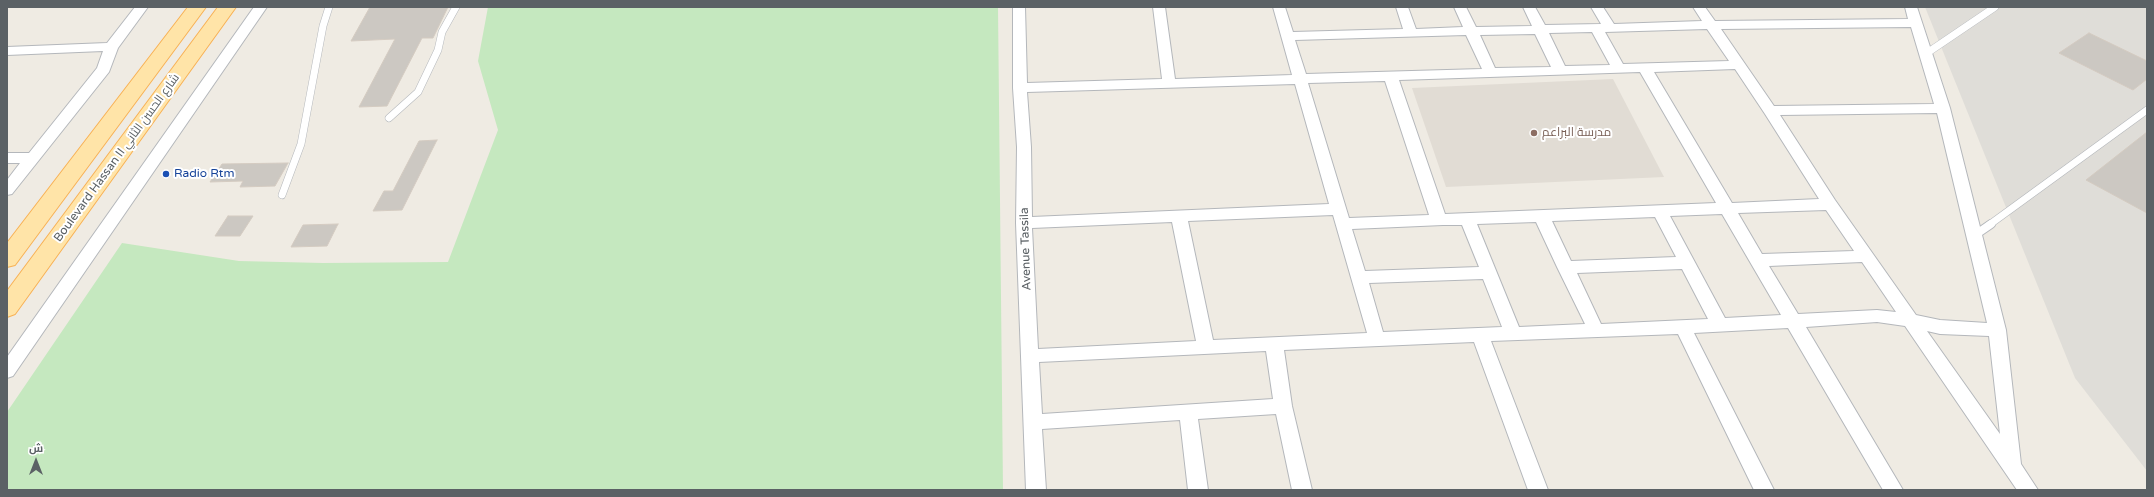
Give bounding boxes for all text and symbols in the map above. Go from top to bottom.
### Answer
street label: Boulevard Hassan II شارع الحسن الثاني [51,71,183,245]
place label: مدرسة البراعم [1542,126,1611,140]
marker: مدرسة البراعم [1529,128,1539,138]
place label: Radio Rtm [174,167,234,181]
marker: Radio Rtm [161,169,171,179]
street label: Avenue Tassila [1017,207,1035,291]
north arrow [16,441,56,481]
text: ش [29,442,43,455]

